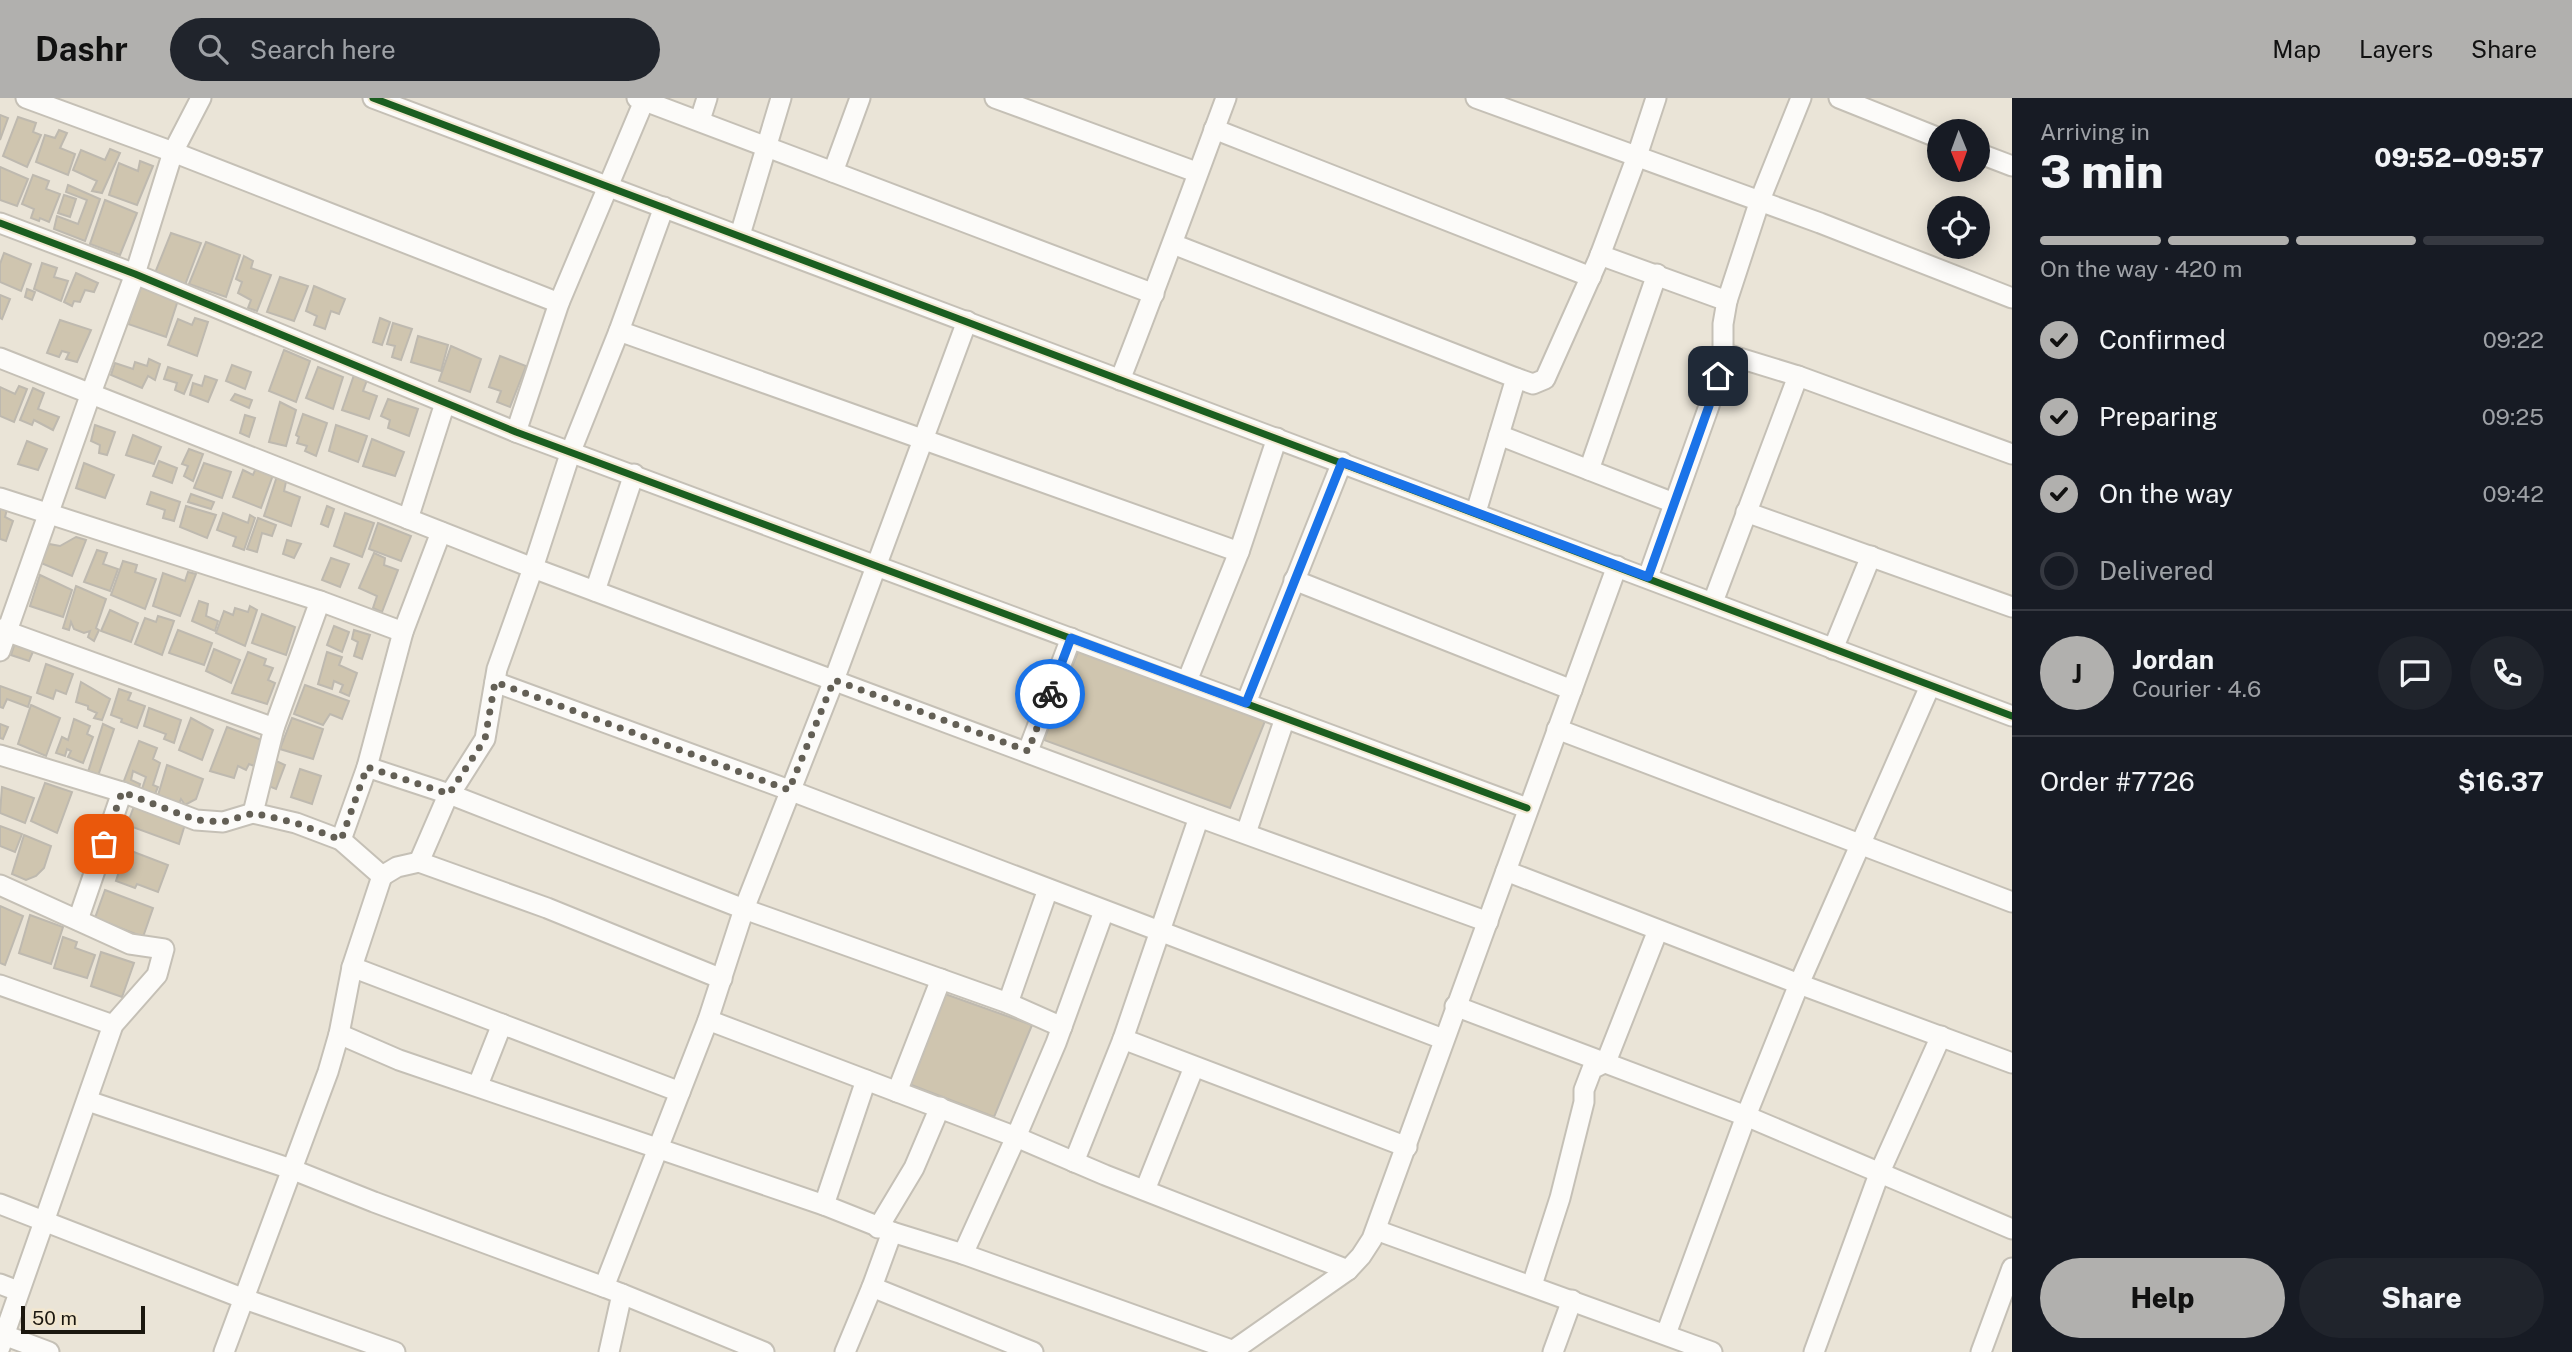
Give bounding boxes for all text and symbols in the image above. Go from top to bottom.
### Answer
search box [170,18,660,81]
text: Dashr [35,30,128,68]
icon: search [194,30,232,68]
text: Search here [250,34,396,65]
text: Map [2272,35,2321,63]
text: Layers [2359,35,2433,63]
text: Share [2471,35,2537,63]
text: Arriving in [2040,118,2150,145]
north arrow [1927,119,1990,182]
map controls [1927,119,1990,259]
text: 09:52–09:57 [2374,142,2544,173]
text: 3 min [2040,144,2164,198]
button: locate [1927,196,1990,259]
text: On the way · 420 m [2040,255,2242,282]
icon: check [2040,321,2078,359]
text: Confirmed [2099,324,2226,355]
text: 09:22 [2483,326,2544,353]
pin [1688,346,1748,406]
icon: home [1699,357,1737,395]
icon: check [2040,398,2078,436]
text: Preparing [2099,401,2218,432]
text: 09:25 [2482,403,2544,430]
icon: check [2040,475,2078,513]
text: On the way [2099,478,2233,509]
text: 09:42 [2483,480,2544,507]
text: Delivered [2099,555,2214,586]
button: chat [2378,636,2452,710]
button: phone [2470,636,2544,710]
text: Jordan [2132,644,2214,675]
text: J [2072,658,2082,689]
courier [1015,659,1085,729]
icon: bike [1031,675,1069,713]
text: Courier · 4.6 [2132,675,2261,702]
text: Order #7726 [2040,766,2195,797]
text: $16.37 [2458,766,2544,797]
pin [74,814,134,874]
icon: bag [85,825,123,863]
button: Help [2040,1258,2285,1338]
button: Share [2299,1258,2544,1338]
scale bar [21,1303,145,1335]
text: 50 m [32,1307,77,1329]

